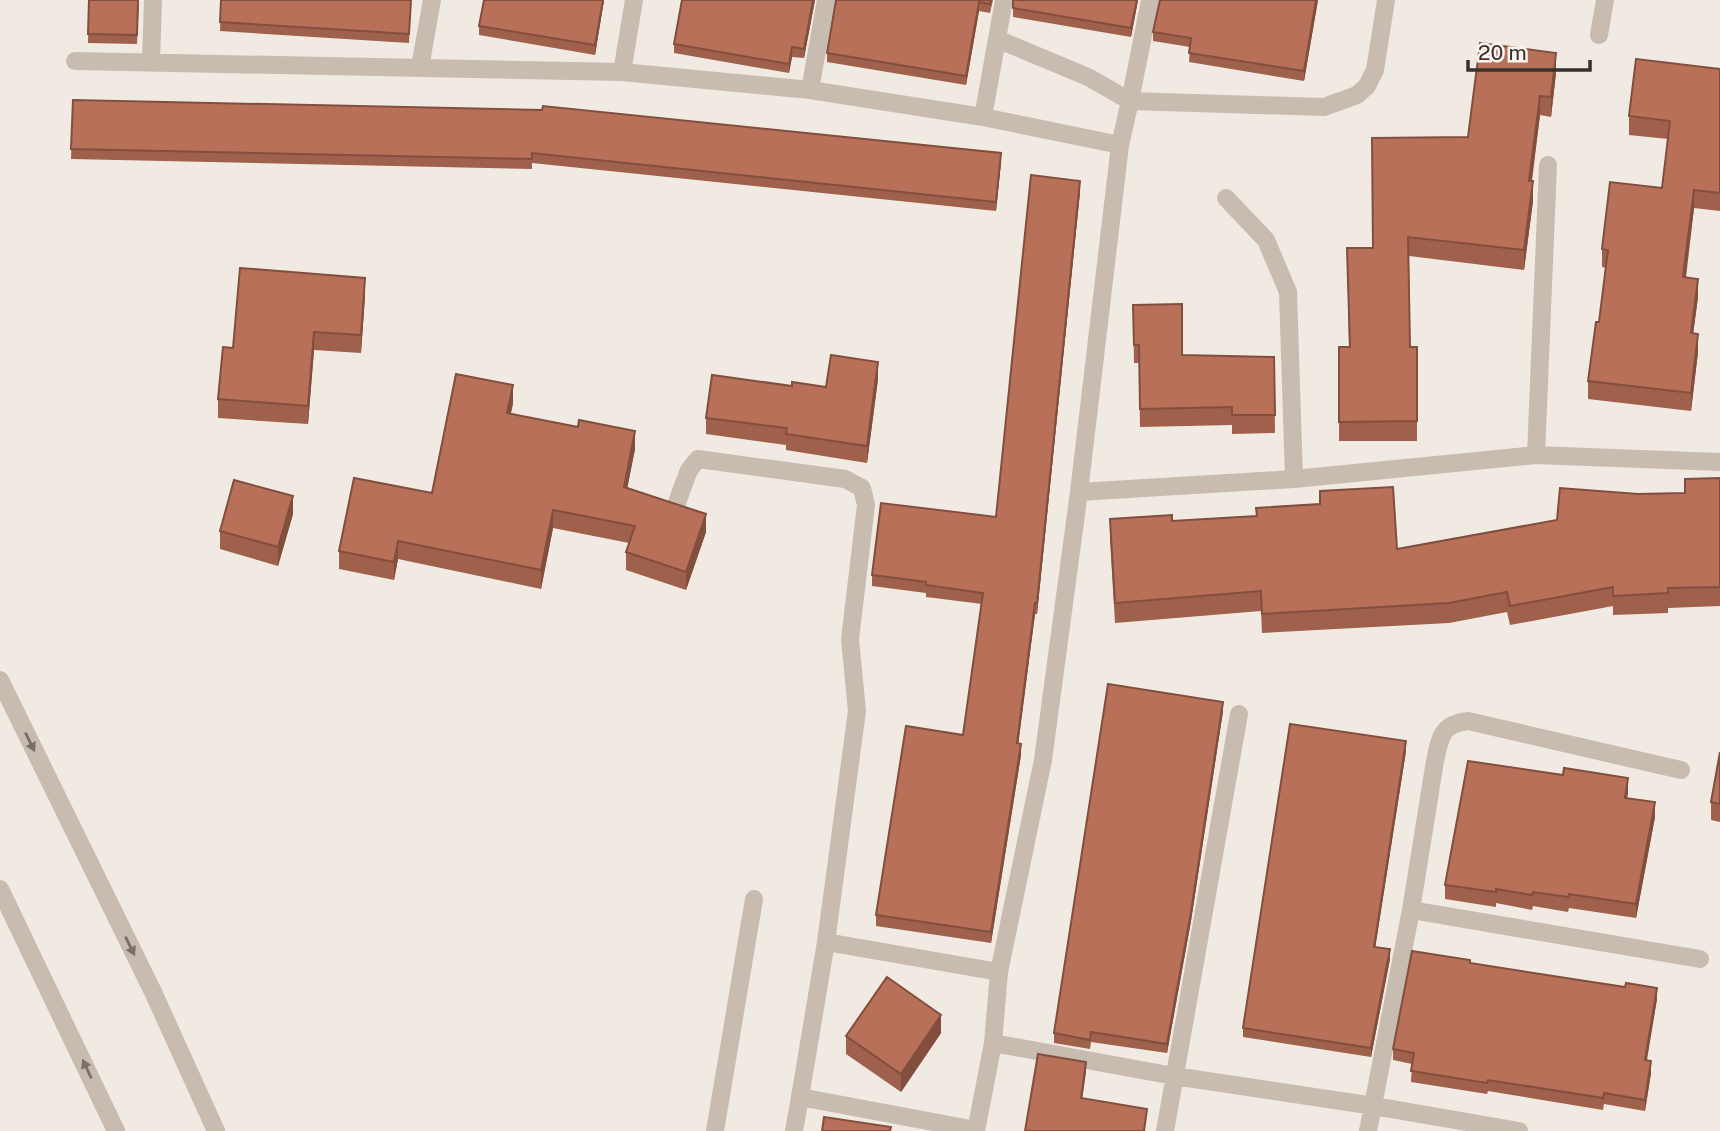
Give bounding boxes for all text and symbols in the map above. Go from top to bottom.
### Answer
scale bar [1468,28,1590,72]
text: 20 m [1478,40,1527,65]
one-way arrow [24,732,36,752]
one-way arrow [124,936,136,956]
one-way arrow [81,1059,93,1079]

